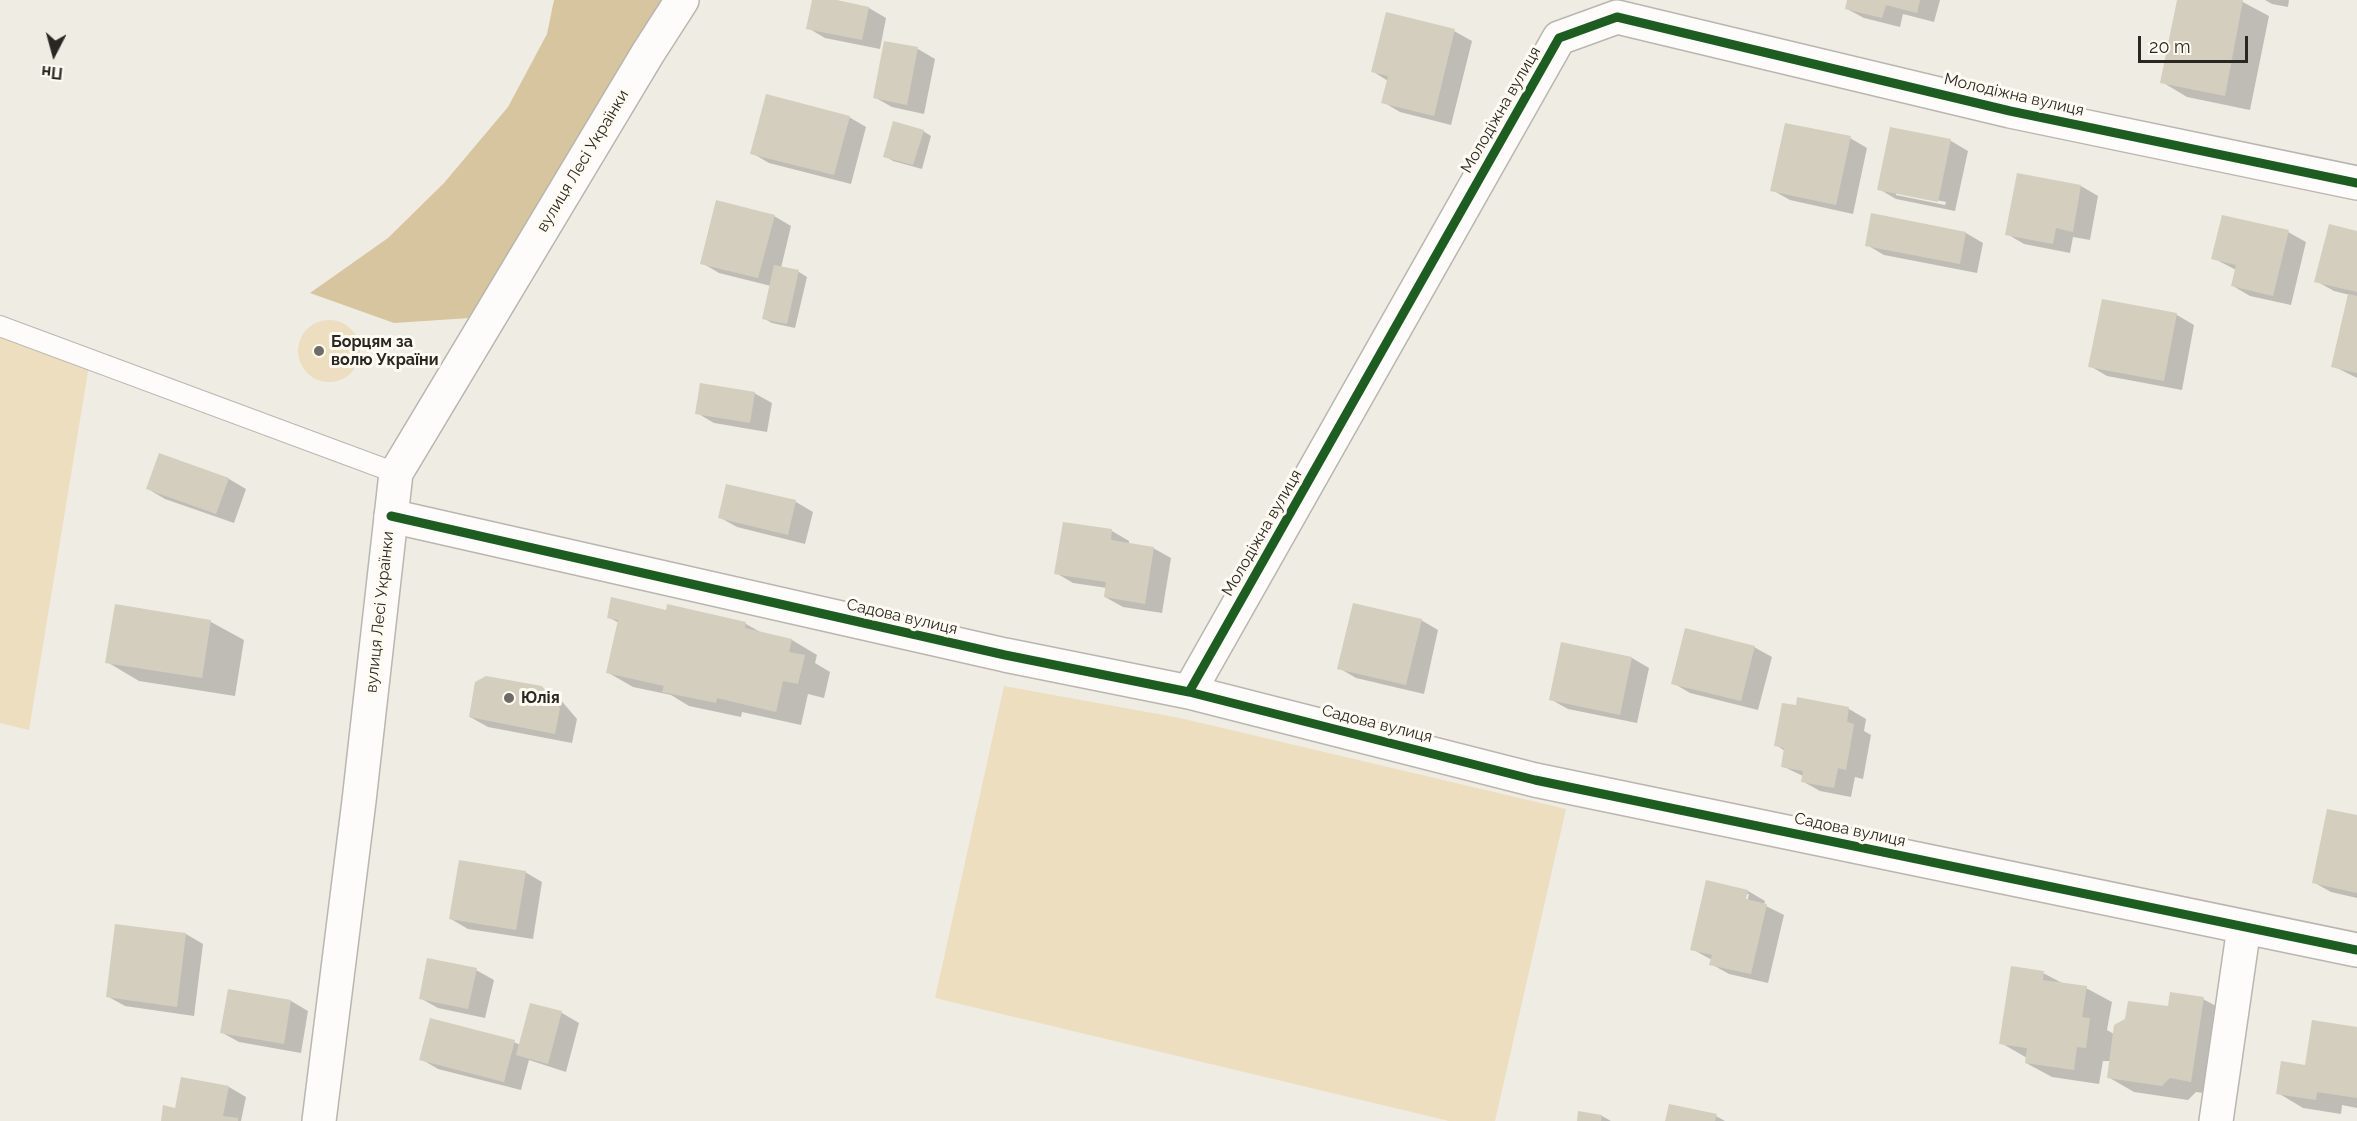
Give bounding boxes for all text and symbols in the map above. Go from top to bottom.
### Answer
north arrow [24,24,84,84]
scale bar [2141,24,2250,62]
text: 20 m [2149,36,2191,57]
street label: Молодіжна вулиця [1457,43,1545,177]
text: Пн [40,62,64,83]
street label: Молодіжна вулиця [1942,70,2086,120]
street label: вулиця Лесі Українки [533,87,633,235]
place label: Борцям за волю України [331,332,439,370]
marker: Борцям за волю України [312,344,326,358]
street label: Молодіжна вулиця [1218,466,1306,600]
street label: вулиця Лесі Українки [362,530,398,694]
street label: Садова вулиця [845,595,959,639]
place label: Юлія [521,688,560,708]
marker: Юлія [502,691,516,705]
street label: Садова вулиця [1320,701,1434,747]
street label: Садова вулиця [1793,809,1907,851]

